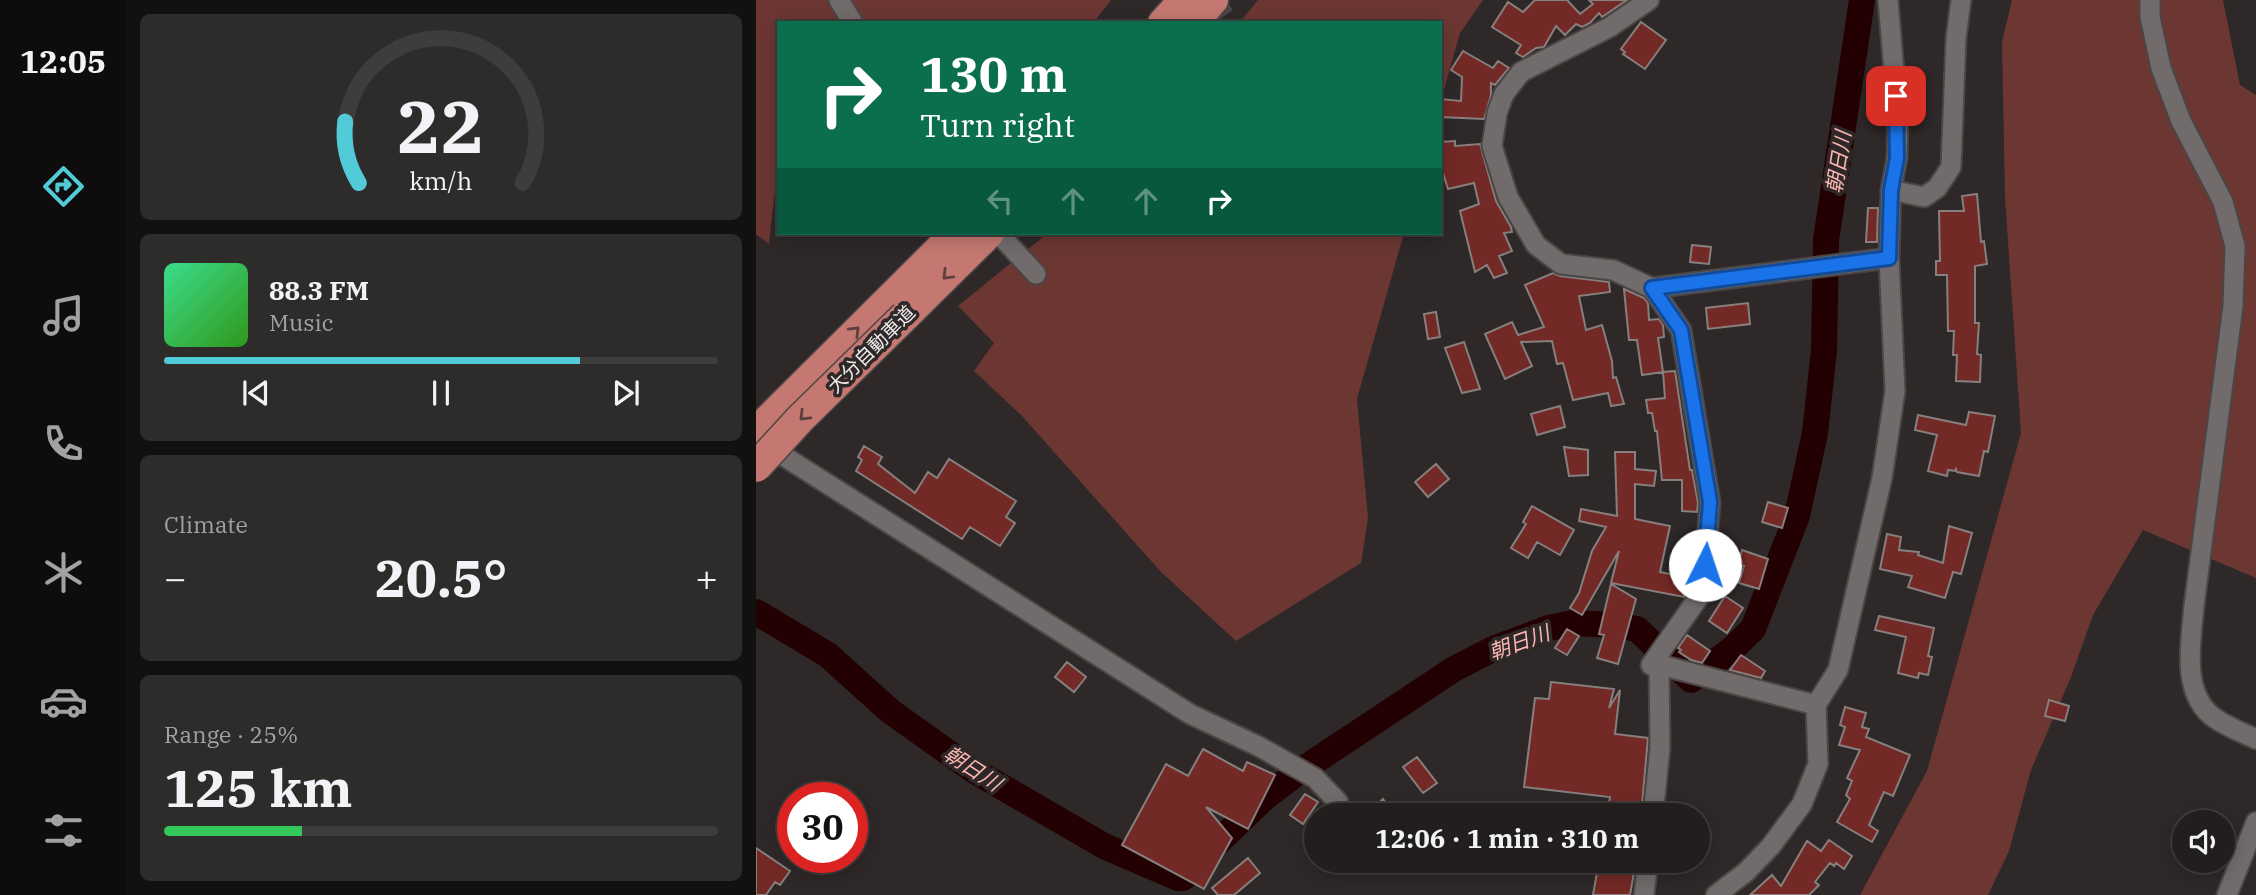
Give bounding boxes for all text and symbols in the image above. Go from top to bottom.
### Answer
text: 12:05 [20,40,106,82]
text: 130 m [920,42,1067,105]
icon: right [805,49,896,140]
pin [1866,66,1926,126]
icon: arrive [1877,77,1915,115]
text: 22 [397,79,485,174]
text: Turn right [920,104,1075,146]
water label: 朝日川 [1819,127,1857,195]
icon: directions [39,162,88,211]
text: km/h [409,164,473,197]
icon: left [981,182,1019,220]
icon: ahead [1054,182,1092,220]
icon: ahead [1127,182,1165,220]
icon: right [1200,182,1238,220]
one-way arrow [942,266,955,279]
text: 88.3 FM [269,273,369,307]
icon: music [39,291,88,340]
street label: 大分自動車道 [822,300,920,398]
text: Music [269,307,334,337]
one-way arrow [847,326,860,339]
icon: previous [237,374,275,412]
icon: pause [422,374,460,412]
icon: next [607,374,645,412]
one-way arrow [799,407,812,420]
icon: phone [39,419,88,468]
text: Climate [164,509,248,539]
position arrow [1668,528,1742,602]
text: 20.5° [375,544,507,611]
icon: climate [39,548,88,597]
text: − [164,553,187,602]
text: + [695,553,718,602]
water label: 朝日川 [1485,617,1555,666]
icon: car [39,677,88,726]
text: Range · 25% [164,719,298,749]
water label: 朝日川 [939,739,1009,798]
text: 125 km [164,754,353,821]
speed limit sign: 30 [777,782,868,873]
icon: filters [39,806,88,855]
map controls [2172,810,2235,873]
button: sound [2172,810,2235,873]
text: 12:06 · 1 min · 310 m [1375,821,1639,855]

